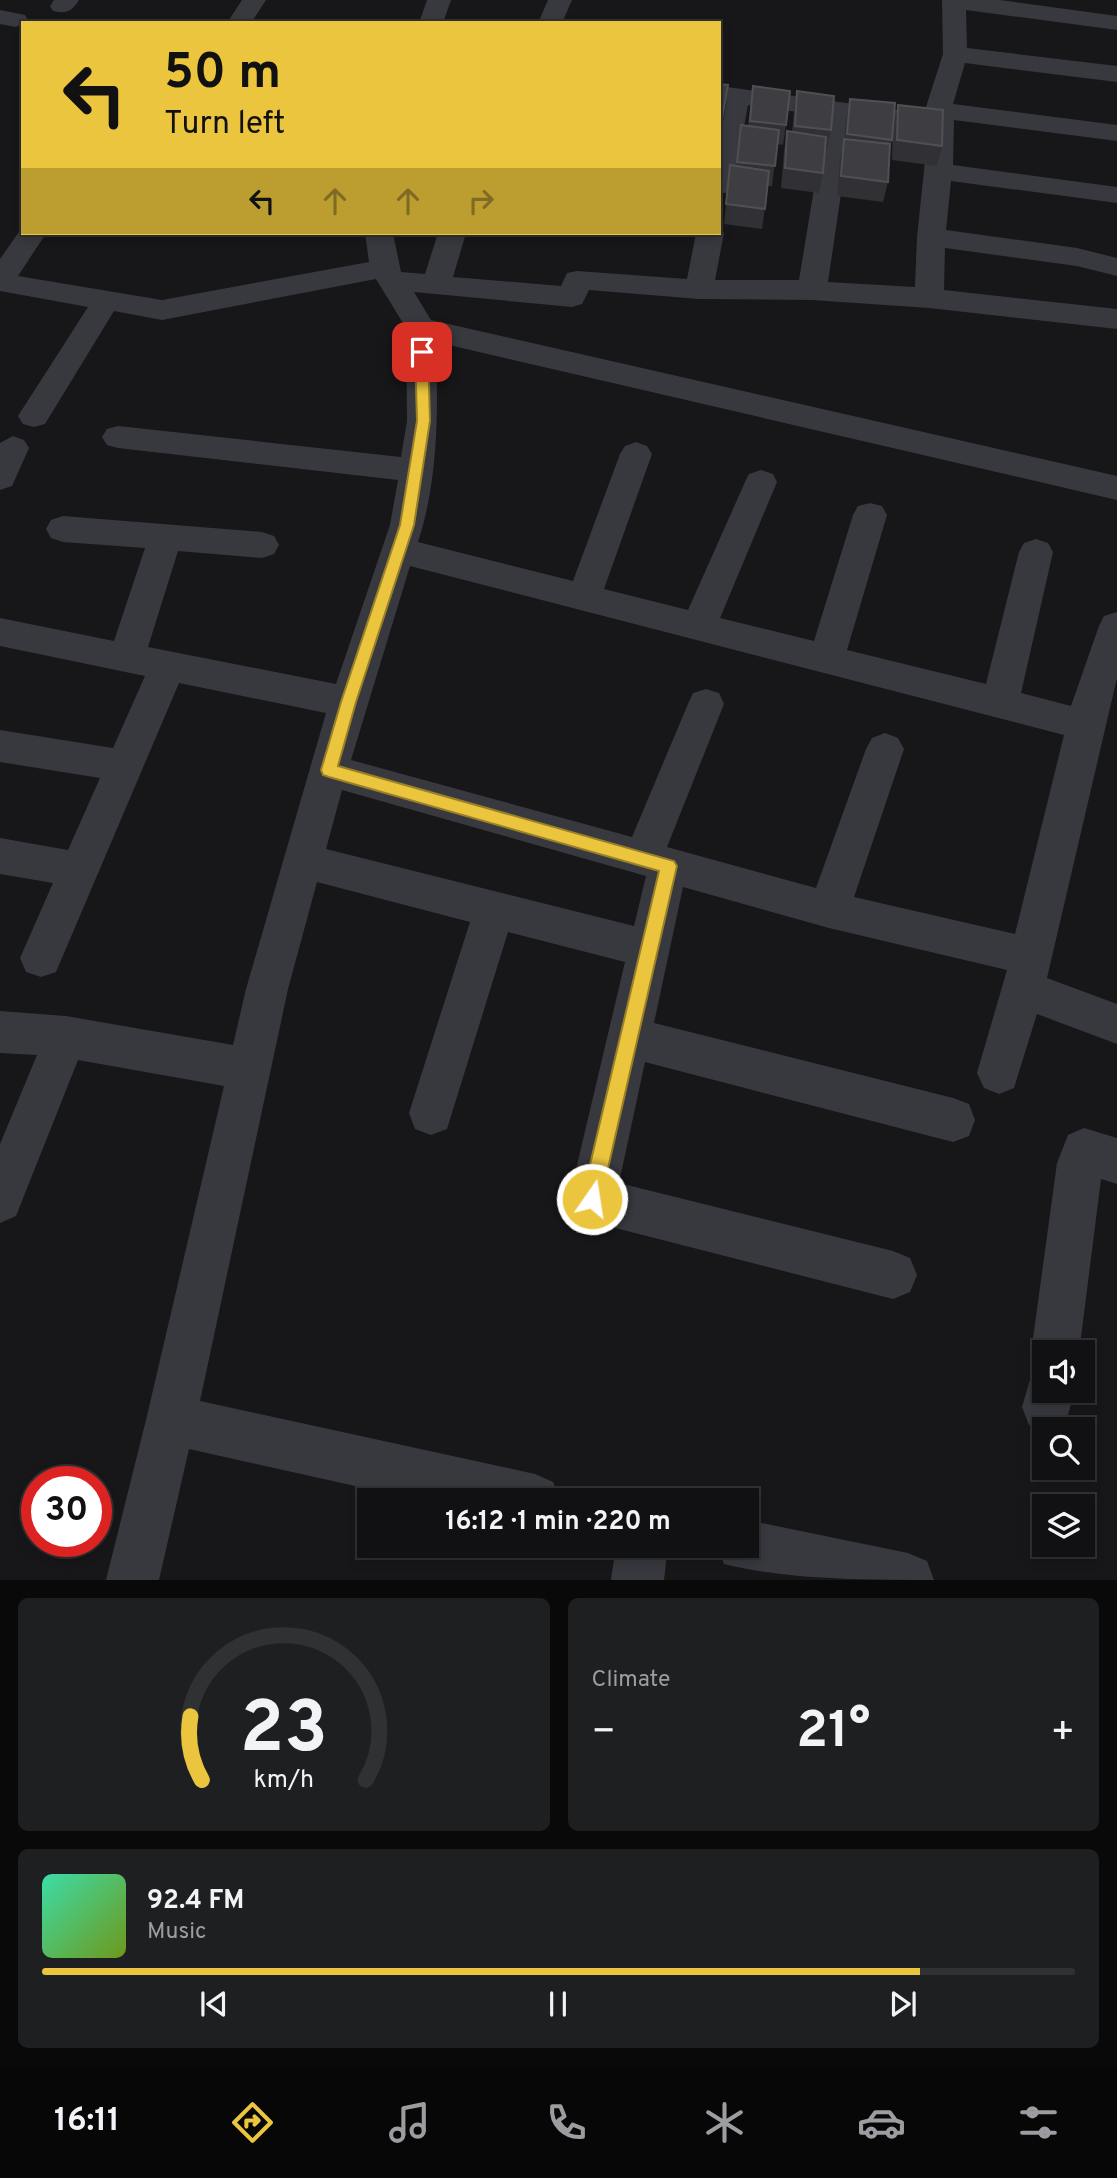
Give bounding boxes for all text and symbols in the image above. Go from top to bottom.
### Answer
text: 50 m [164,44,281,106]
icon: left [49,49,140,140]
text: Turn left [164,105,285,145]
icon: left [243,182,281,220]
icon: ahead [316,182,354,220]
icon: ahead [389,182,427,220]
icon: right [462,182,500,220]
pin [392,322,452,382]
icon: arrive [403,333,441,371]
position arrow [555,1162,629,1236]
map controls [1032,1340,1095,1557]
button: sound [1032,1340,1095,1403]
button: search [1032,1417,1095,1480]
speed limit sign: 30 [21,1466,112,1557]
button: layers [1032,1494,1095,1557]
text: 16:12 · 1 min · 220 m [445,1506,671,1539]
text: Climate [592,1666,670,1695]
text: 23 [240,1687,328,1779]
text: 21° [796,1700,870,1766]
text: − [592,1709,616,1758]
text: + [1050,1709,1075,1758]
text: km/h [253,1765,314,1797]
text: 92.4 FM [147,1885,244,1918]
text: Music [147,1918,207,1947]
icon: previous [195,1985,233,2023]
icon: pause [539,1985,577,2023]
icon: next [884,1985,922,2023]
icon: directions [228,2098,277,2147]
icon: music [385,2098,434,2147]
icon: phone [542,2098,591,2147]
icon: climate [700,2098,749,2147]
icon: car [857,2098,906,2147]
icon: filters [1014,2098,1063,2147]
text: 16:11 [54,2102,120,2142]

